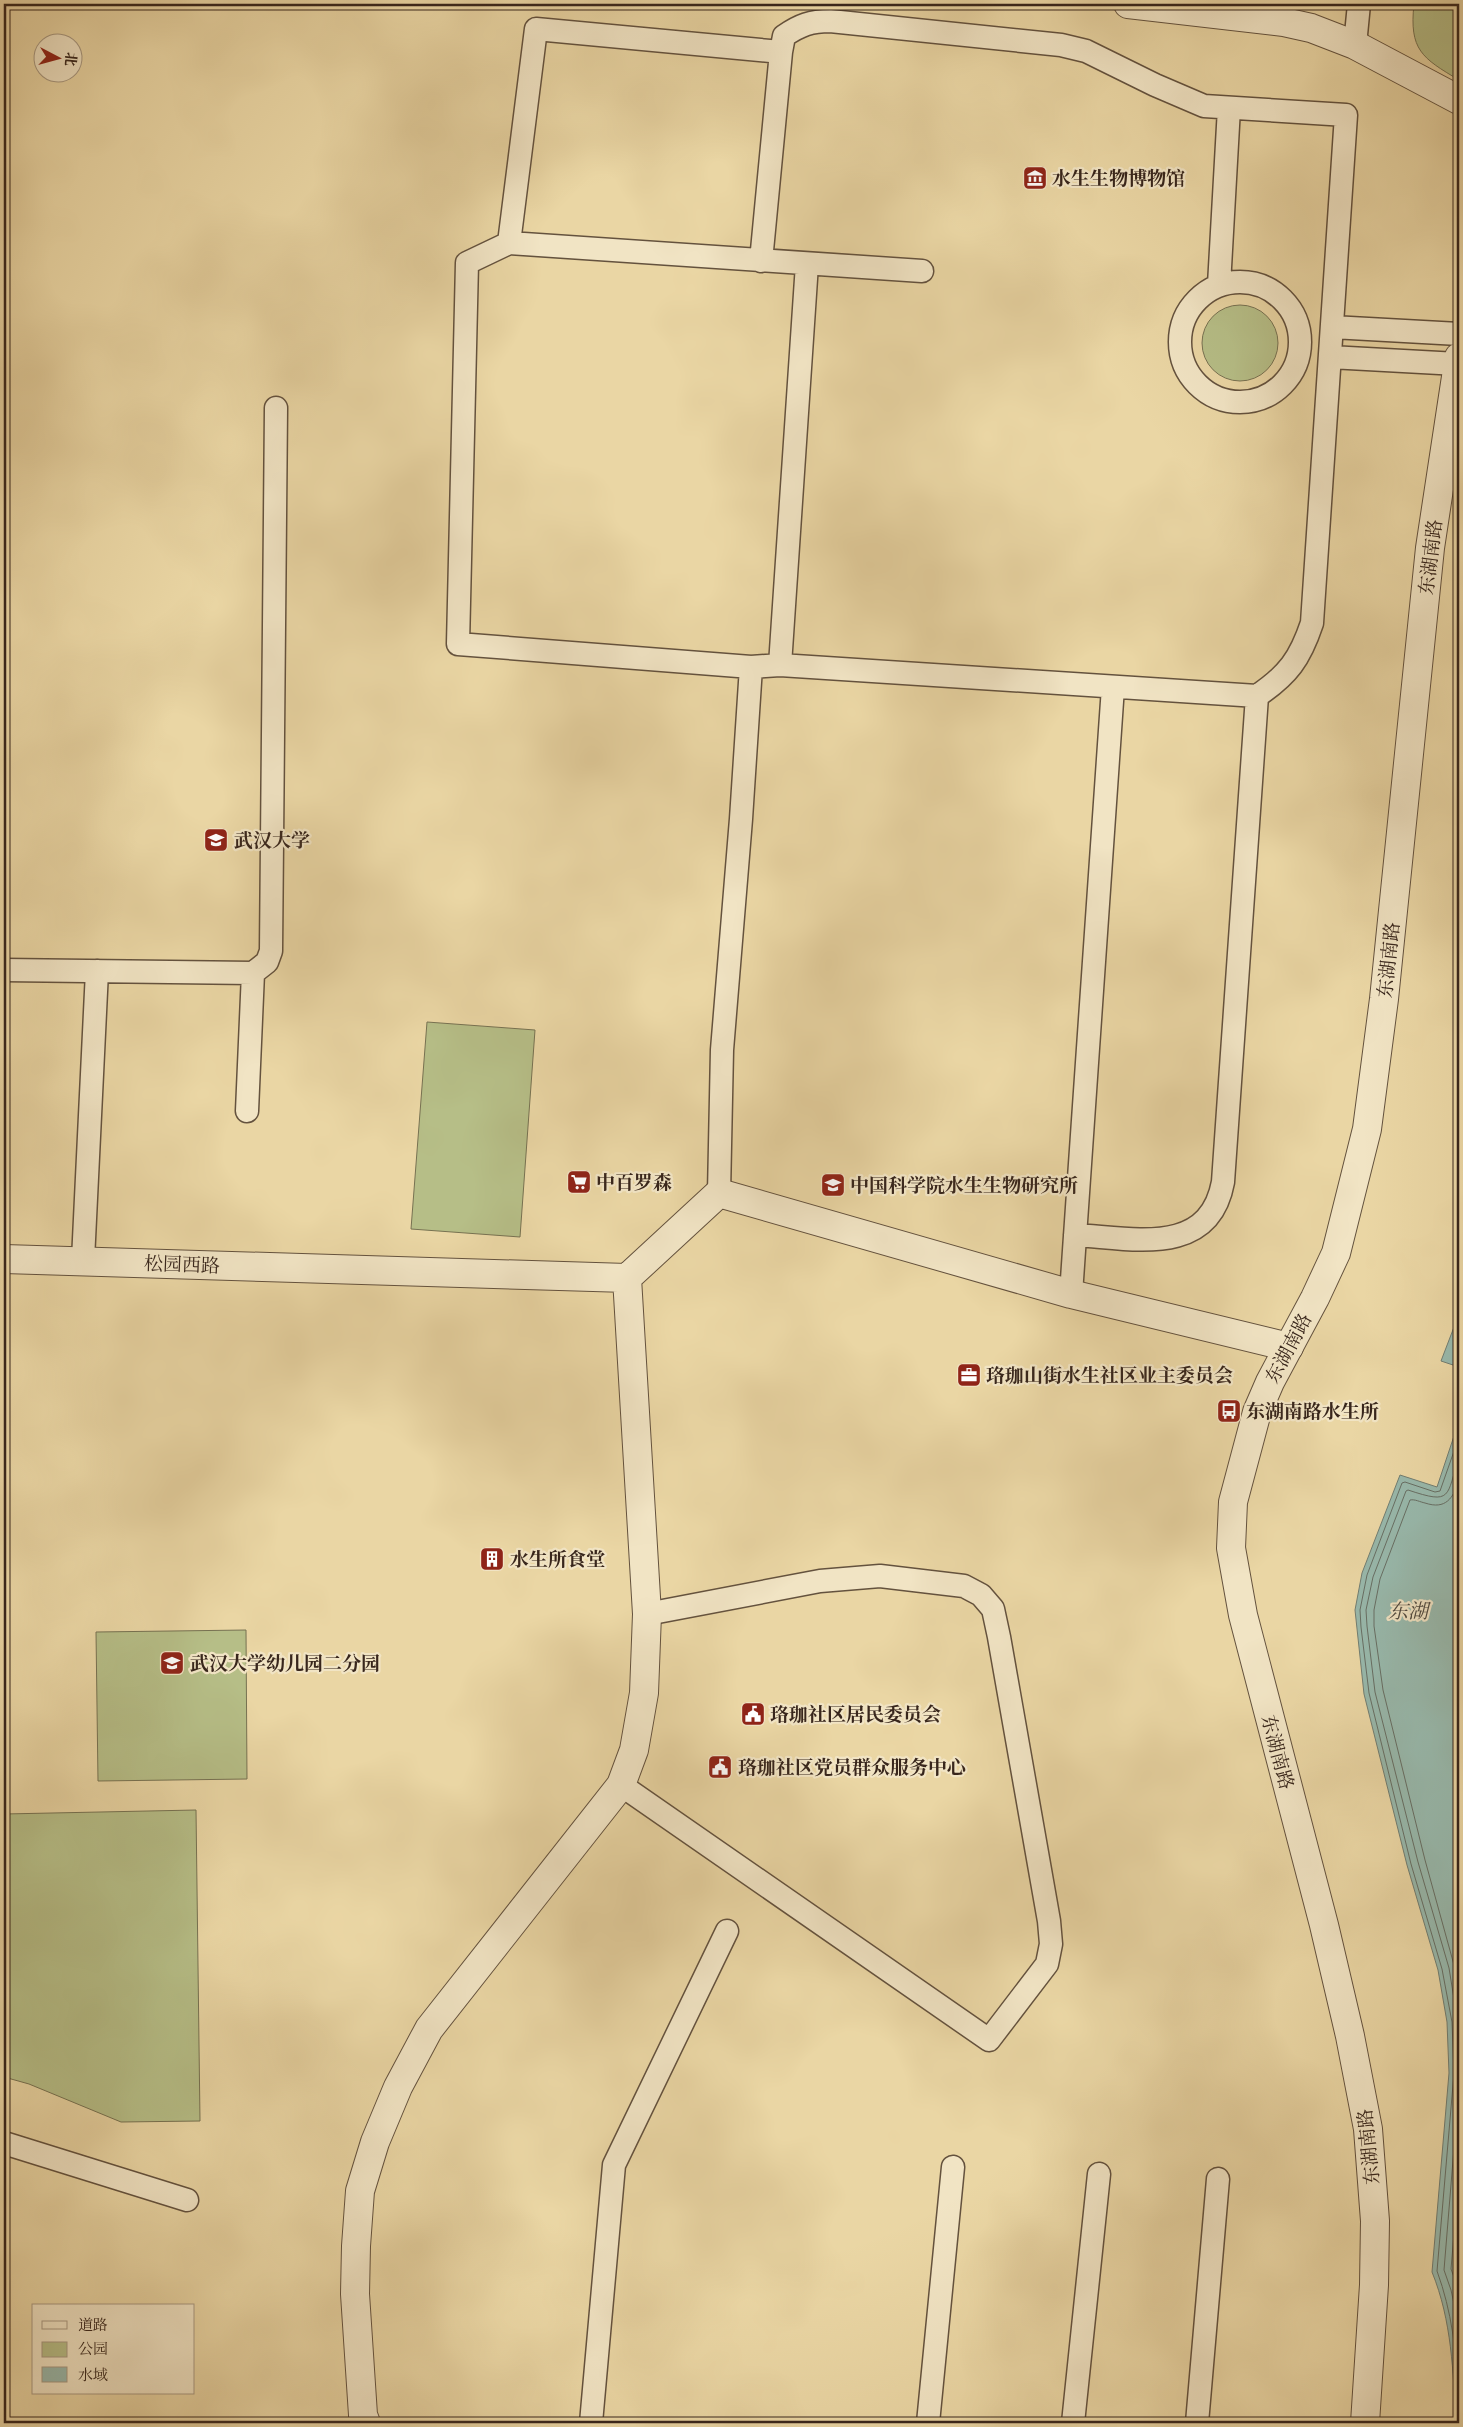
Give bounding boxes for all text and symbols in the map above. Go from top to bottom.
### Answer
north arrow [32,32,82,82]
text: 北 [60,51,81,67]
museum icon: 水生生物博物馆 [1022,165,1048,191]
place label: 水生生物博物馆 [1052,166,1185,192]
street label: 东湖南路 [1413,518,1449,596]
school or university icon: 武汉大学 [203,827,229,853]
place label: 武汉大学 [234,828,310,854]
street label: 东湖南路 [1372,921,1406,999]
supermarket icon: 中百罗森 [566,1169,592,1195]
place label: 中百罗森 [596,1170,672,1196]
school or university icon: 中国科学院水生生物研究所 [820,1172,846,1198]
place label: 中国科学院水生生物研究所 [850,1173,1078,1199]
street label: 松园西路 [144,1251,220,1279]
street label: 东湖南路 [1260,1309,1318,1388]
office icon: 珞珈山街水生社区业主委员会 [956,1362,982,1388]
place label: 珞珈山街水生社区业主委员会 [986,1363,1233,1389]
bus stop icon: 东湖南路水生所 [1216,1398,1242,1424]
place label: 东湖南路水生所 [1246,1399,1379,1425]
building icon: 水生所食堂 [479,1546,505,1572]
place label: 水生所食堂 [510,1547,605,1573]
water label: 东湖 [1388,1598,1431,1625]
school or university icon: 武汉大学幼儿园二分园 [159,1650,185,1676]
place label: 武汉大学幼儿园二分园 [190,1651,380,1677]
public building icon: 珞珈社区居民委员会 [740,1701,766,1727]
place label: 珞珈社区居民委员会 [770,1702,941,1728]
street label: 东湖南路 [1255,1712,1299,1792]
public building icon: 珞珈社区党员群众服务中心 [707,1754,733,1780]
place label: 珞珈社区党员群众服务中心 [738,1755,966,1781]
street label: 东湖南路 [1352,2108,1386,2186]
legend [32,2304,195,2394]
text: 道路 [78,2315,108,2335]
text: 公园 [78,2339,108,2359]
text: 水域 [78,2365,108,2385]

